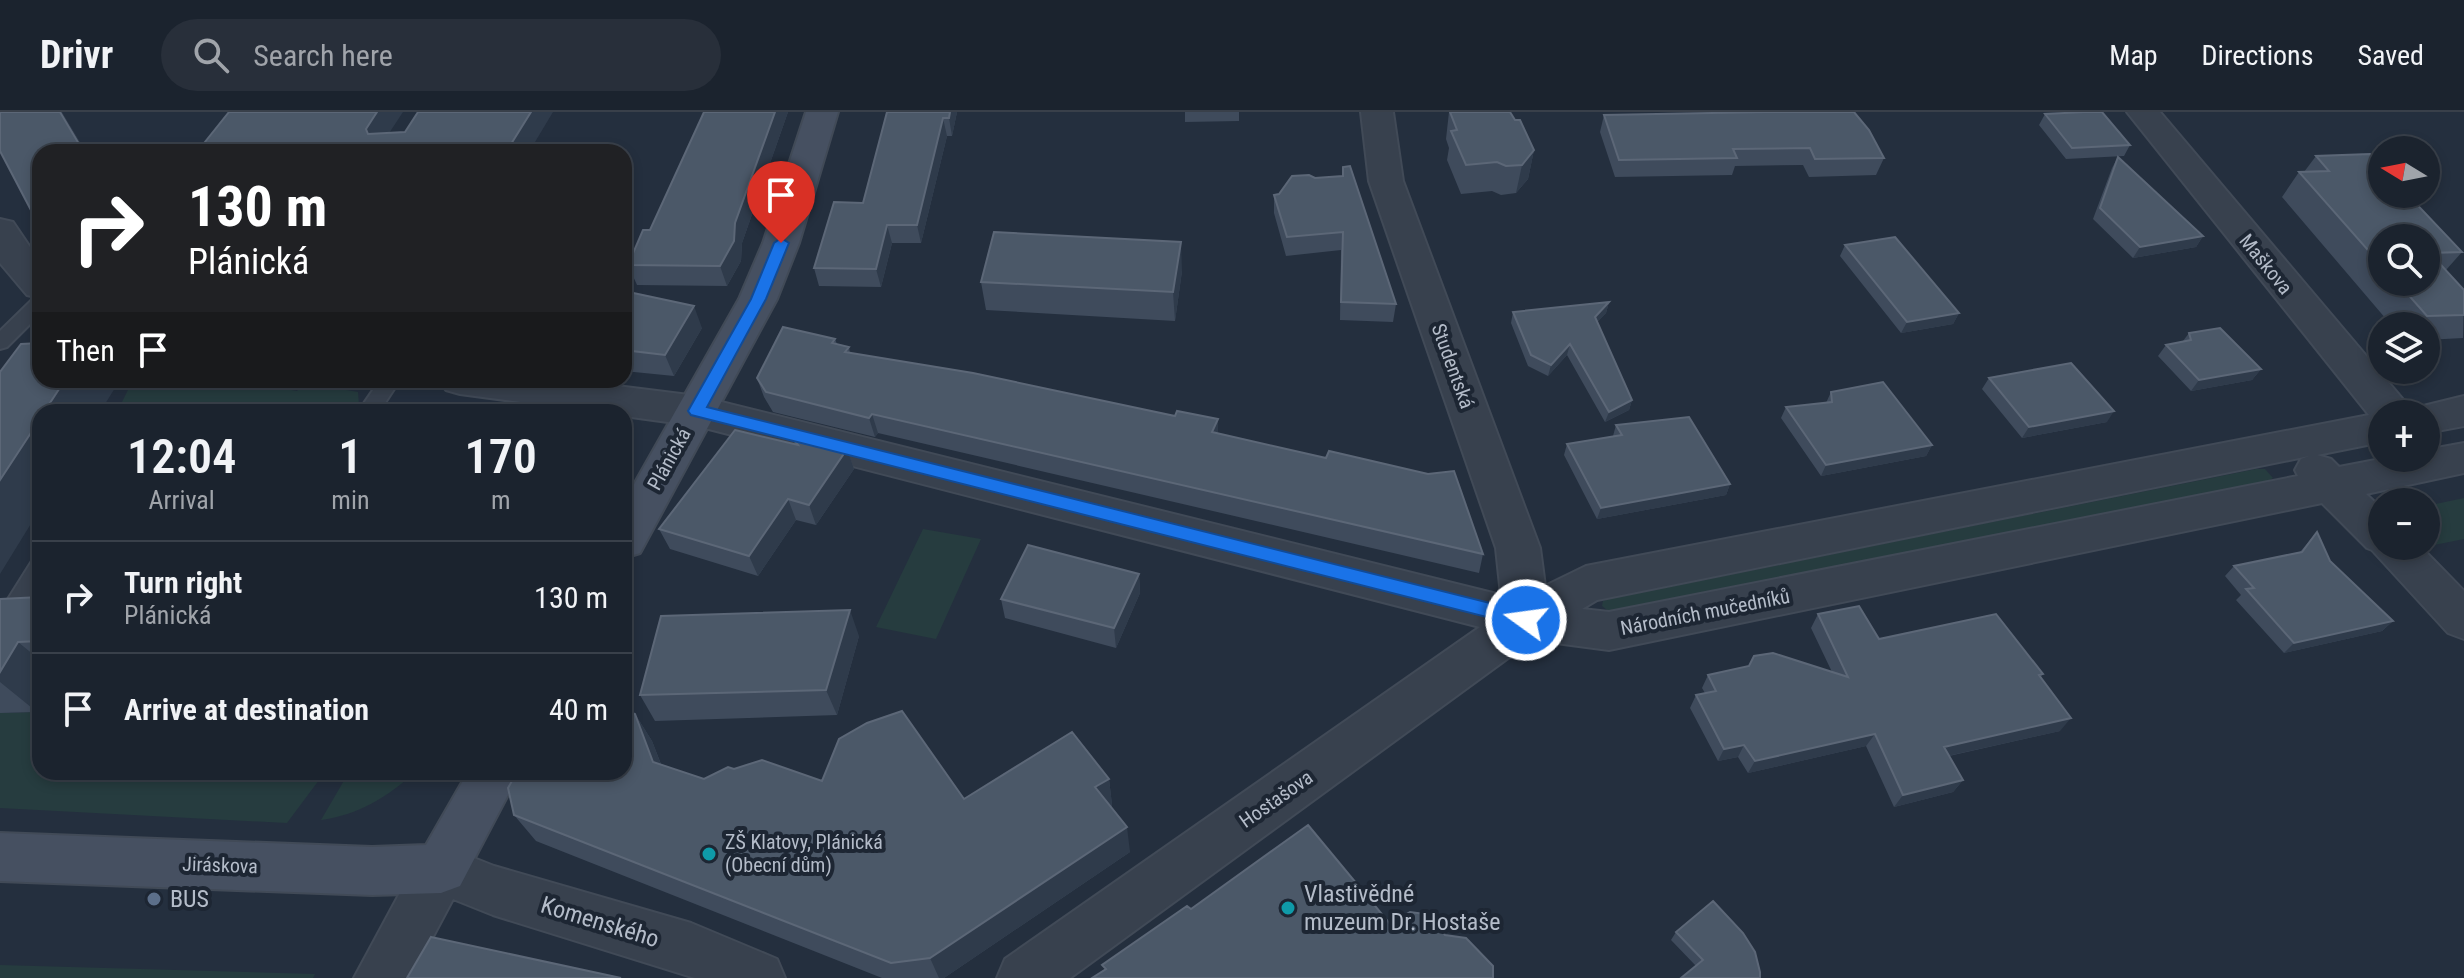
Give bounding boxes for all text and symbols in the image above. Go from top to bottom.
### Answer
search box [161,19,721,91]
text: Drivr [40,33,113,77]
icon: search [189,33,233,77]
text: Search here [253,38,393,73]
text: Map [2109,39,2158,72]
text: Directions [2202,39,2313,72]
text: Saved [2357,39,2424,72]
north arrow [2368,136,2440,208]
map controls [2368,136,2440,560]
pin [747,161,815,243]
icon: arrive [759,173,803,217]
text: 130 m [188,174,327,240]
icon: right [56,176,160,280]
button: search [2368,224,2440,296]
street label: Maškova [2234,229,2298,299]
text: Plánická [188,241,309,283]
button: layers [2368,312,2440,384]
street label: Studentská [1427,320,1479,412]
icon: arrive [131,328,175,372]
text: Then [56,333,115,368]
button: + [2368,400,2440,472]
street label: Plánická [642,424,696,494]
text: 12:04 [127,428,236,485]
text: 1 [338,428,362,485]
text: 170 [465,428,537,485]
text: Arrival [149,485,215,515]
text: min [331,485,369,515]
text: m [491,485,511,515]
button: − [2368,488,2440,560]
text: Turn right [124,565,242,600]
icon: right [56,575,100,619]
position arrow [1484,578,1568,662]
text: 130 m [534,580,608,615]
street label: Národních mučedníků [1618,584,1792,640]
text: Plánická [124,600,212,630]
icon: arrive [56,687,100,731]
text: Arrive at destination [124,692,369,727]
text: 40 m [549,692,608,727]
street label: Hostašova [1235,765,1317,833]
place label: ZŠ Klatovy, Plánická (Obecní dům) [725,830,883,877]
marker: ZŠ Klatovy, Plánická (Obecní dům) [700,845,718,863]
street label: Jiráskova [182,852,258,878]
place label: Vlastivědné muzeum Dr. Hostaše [1304,880,1501,936]
place label: BUS [170,885,209,913]
marker: BUS [145,890,163,908]
street label: Komenského [537,891,663,953]
marker: Vlastivědné muzeum Dr. Hostaše [1279,899,1297,917]

